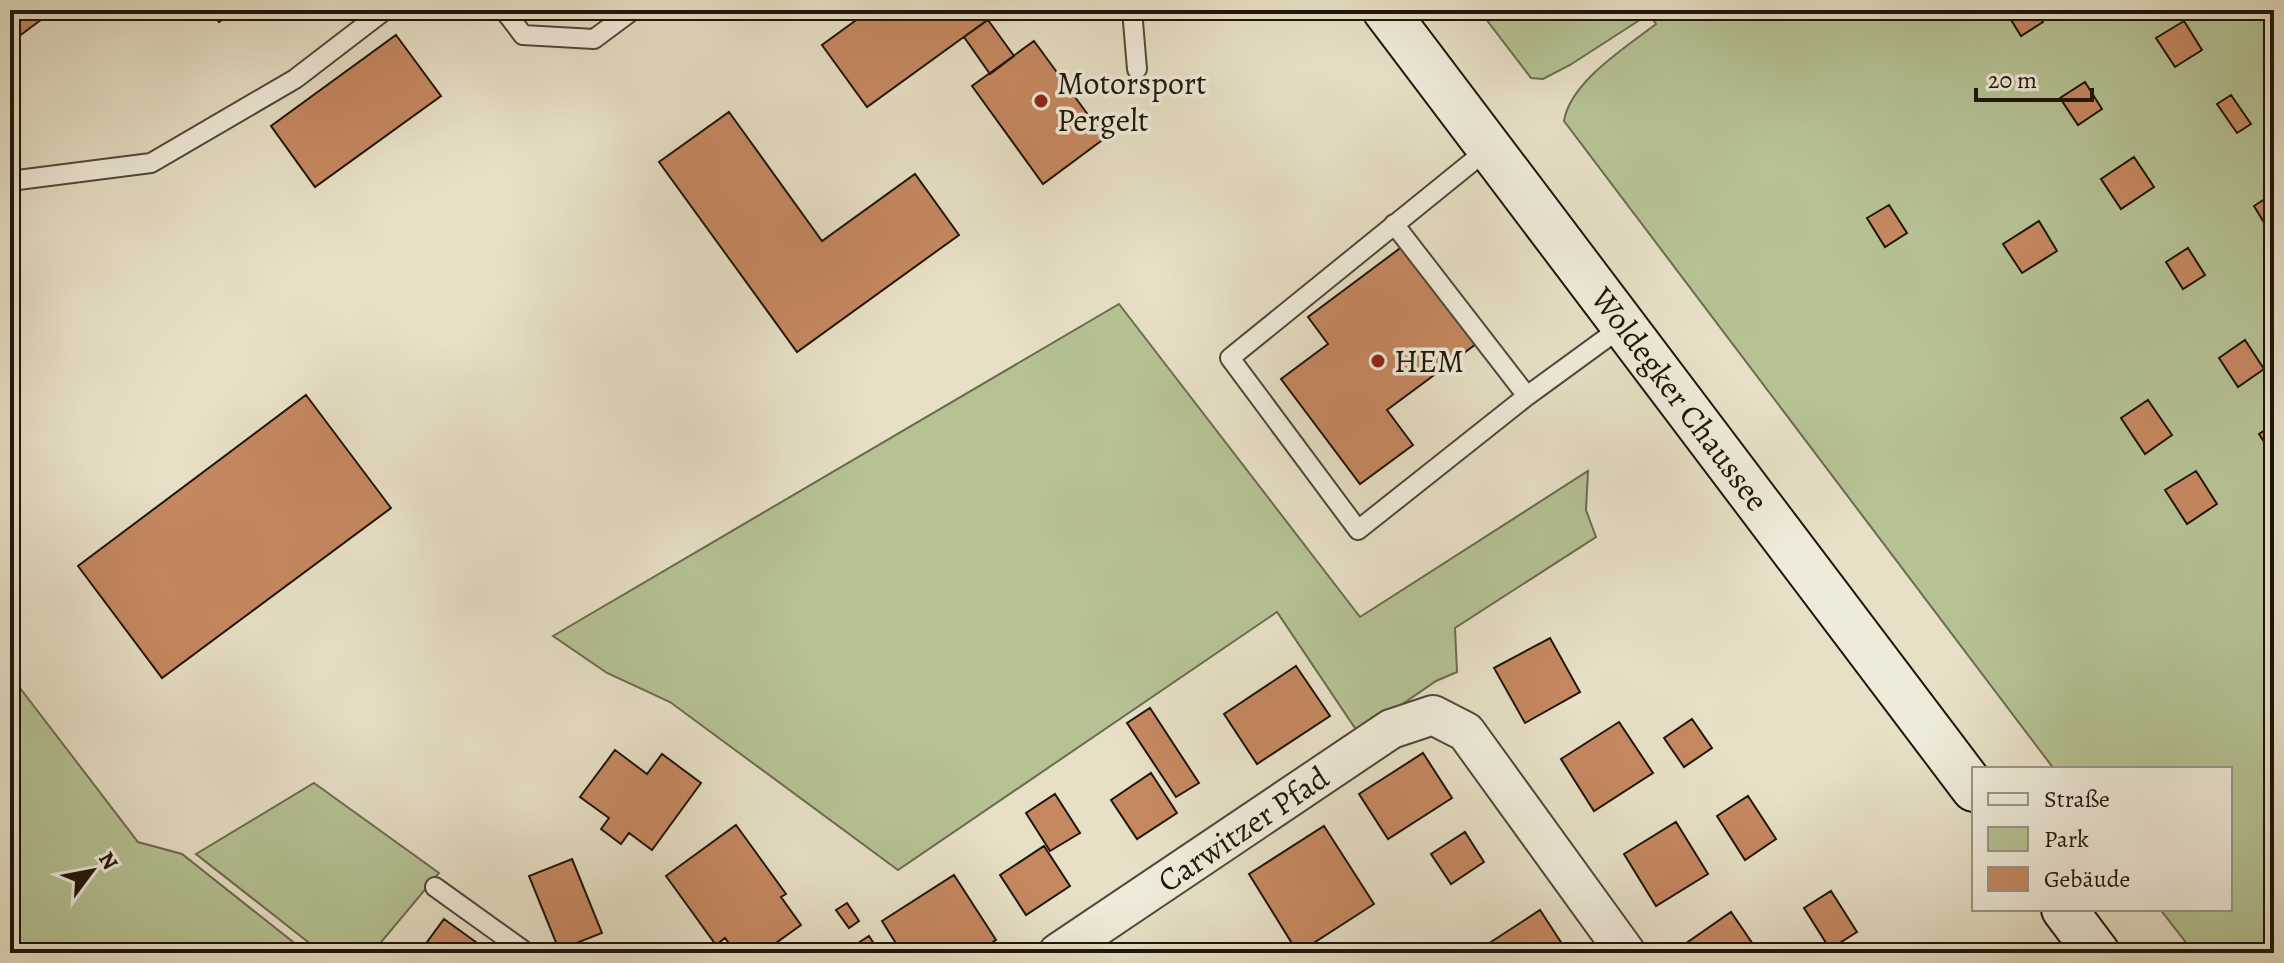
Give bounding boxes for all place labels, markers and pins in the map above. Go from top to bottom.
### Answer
place label: Motorsport Pergelt [1057,61,1207,142]
marker: Motorsport Pergelt [1032,92,1050,110]
place label: HEM [1394,339,1464,383]
marker: HEM [1369,352,1387,370]

